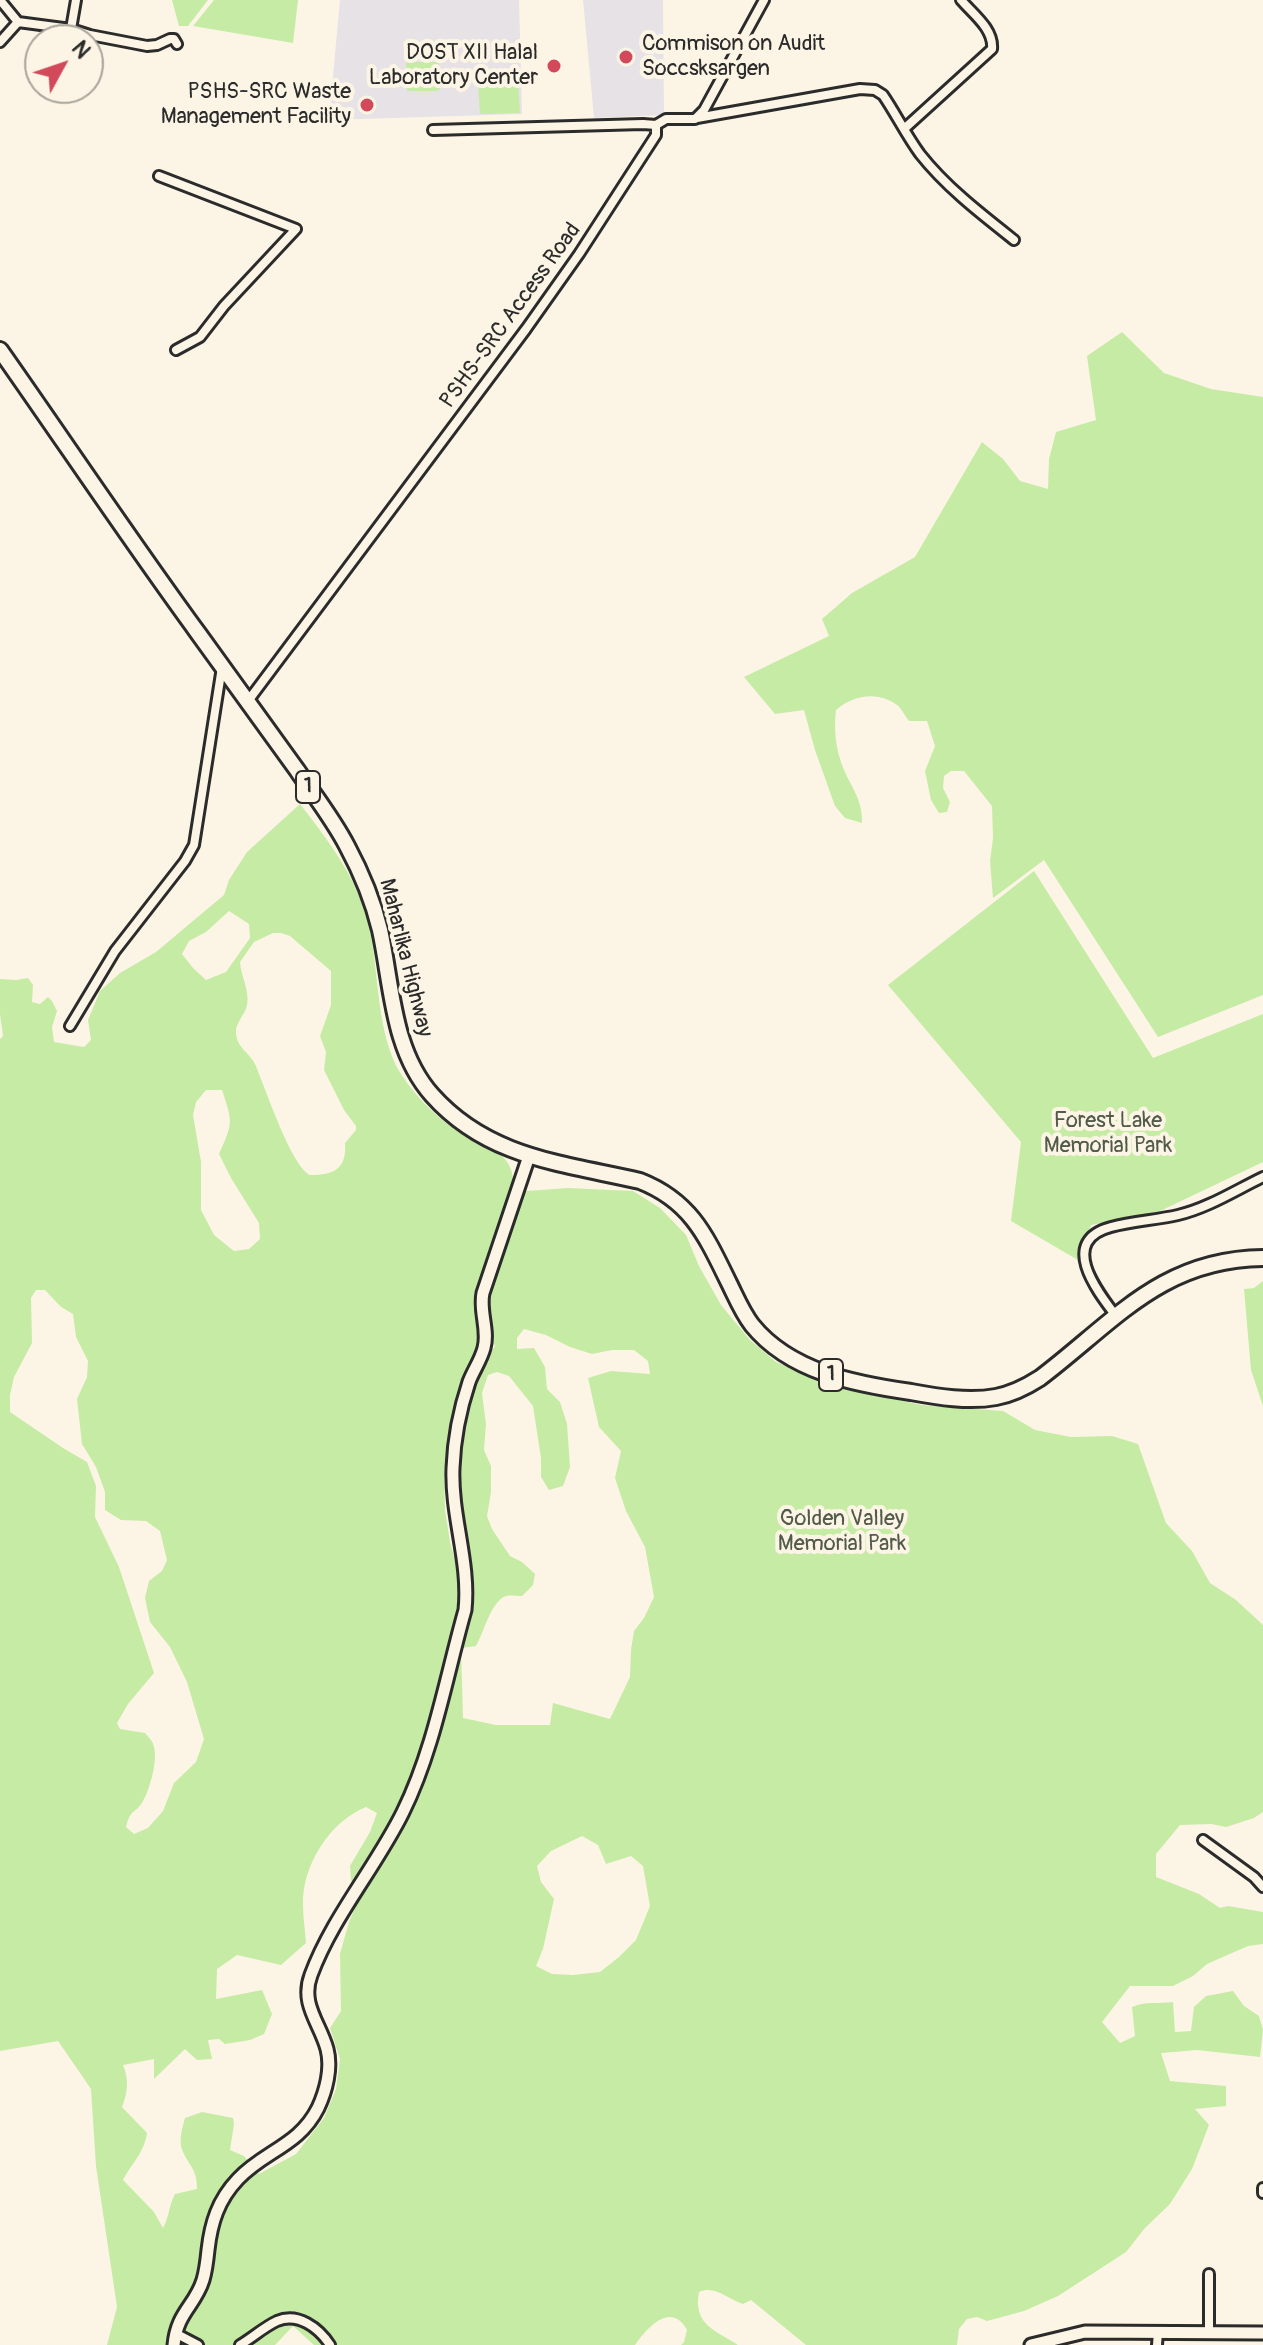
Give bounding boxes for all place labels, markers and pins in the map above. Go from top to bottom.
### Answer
place label: Commison on Audit Soccsksargen [642,31,825,82]
place label: DOST XII Halal Laboratory Center [369,40,538,92]
marker: Commison on Audit Soccsksargen [617,48,635,66]
marker: DOST XII Halal Laboratory Center [545,57,563,75]
place label: PSHS-SRC Waste Management Facility [161,79,351,130]
marker: PSHS-SRC Waste Management Facility [358,96,376,114]

